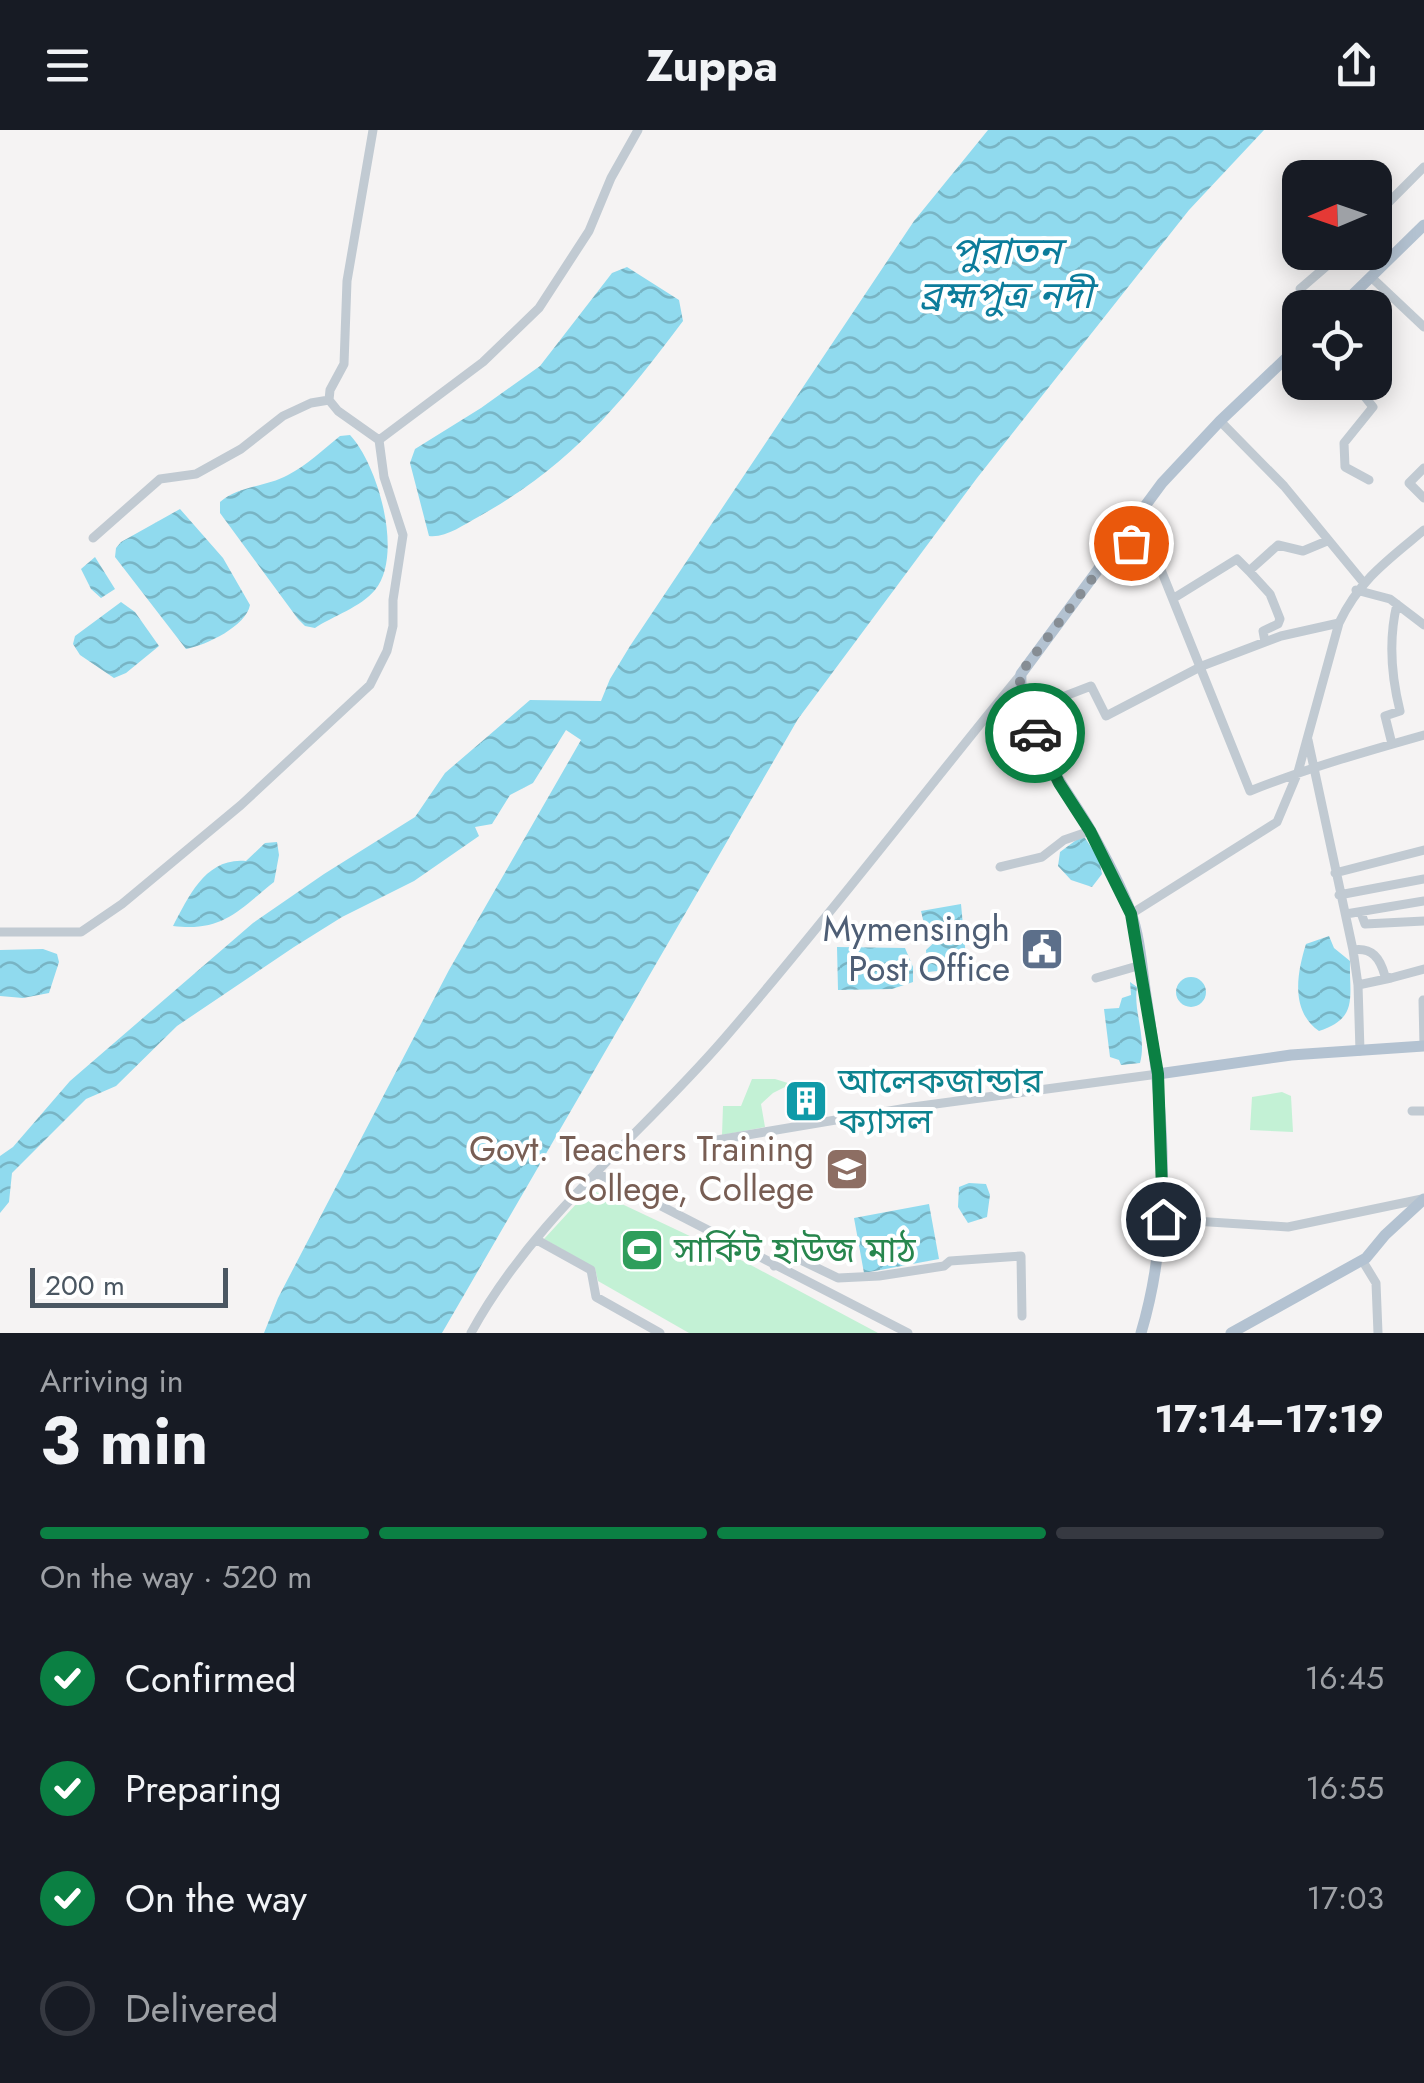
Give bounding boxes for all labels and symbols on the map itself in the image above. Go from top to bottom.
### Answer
north arrow [1282,160,1392,270]
water label: পুরাতন ব্রহ্মপুত্র নদী [920,223,1099,322]
pin [1089,501,1174,586]
courier [985,683,1085,783]
place label: Mymensingh Post Office [823,904,1010,994]
public building icon: Mymensingh Post Office [1019,926,1065,972]
place label: আলেকজান্ডার ক্যাসল [837,1056,1044,1146]
building icon: আলেকজান্ডার ক্যাসল [783,1078,829,1124]
place label: Govt. Teachers Training College, College [469,1124,814,1214]
school or university icon: Govt. Teachers Training College, College [824,1146,870,1192]
pin [1121,1177,1206,1262]
place label: সার্কিট হাউজ মাঠ [673,1225,917,1275]
sports icon: সার্কিট হাউজ মাঠ [619,1227,665,1273]
scale bar [30,1263,228,1308]

